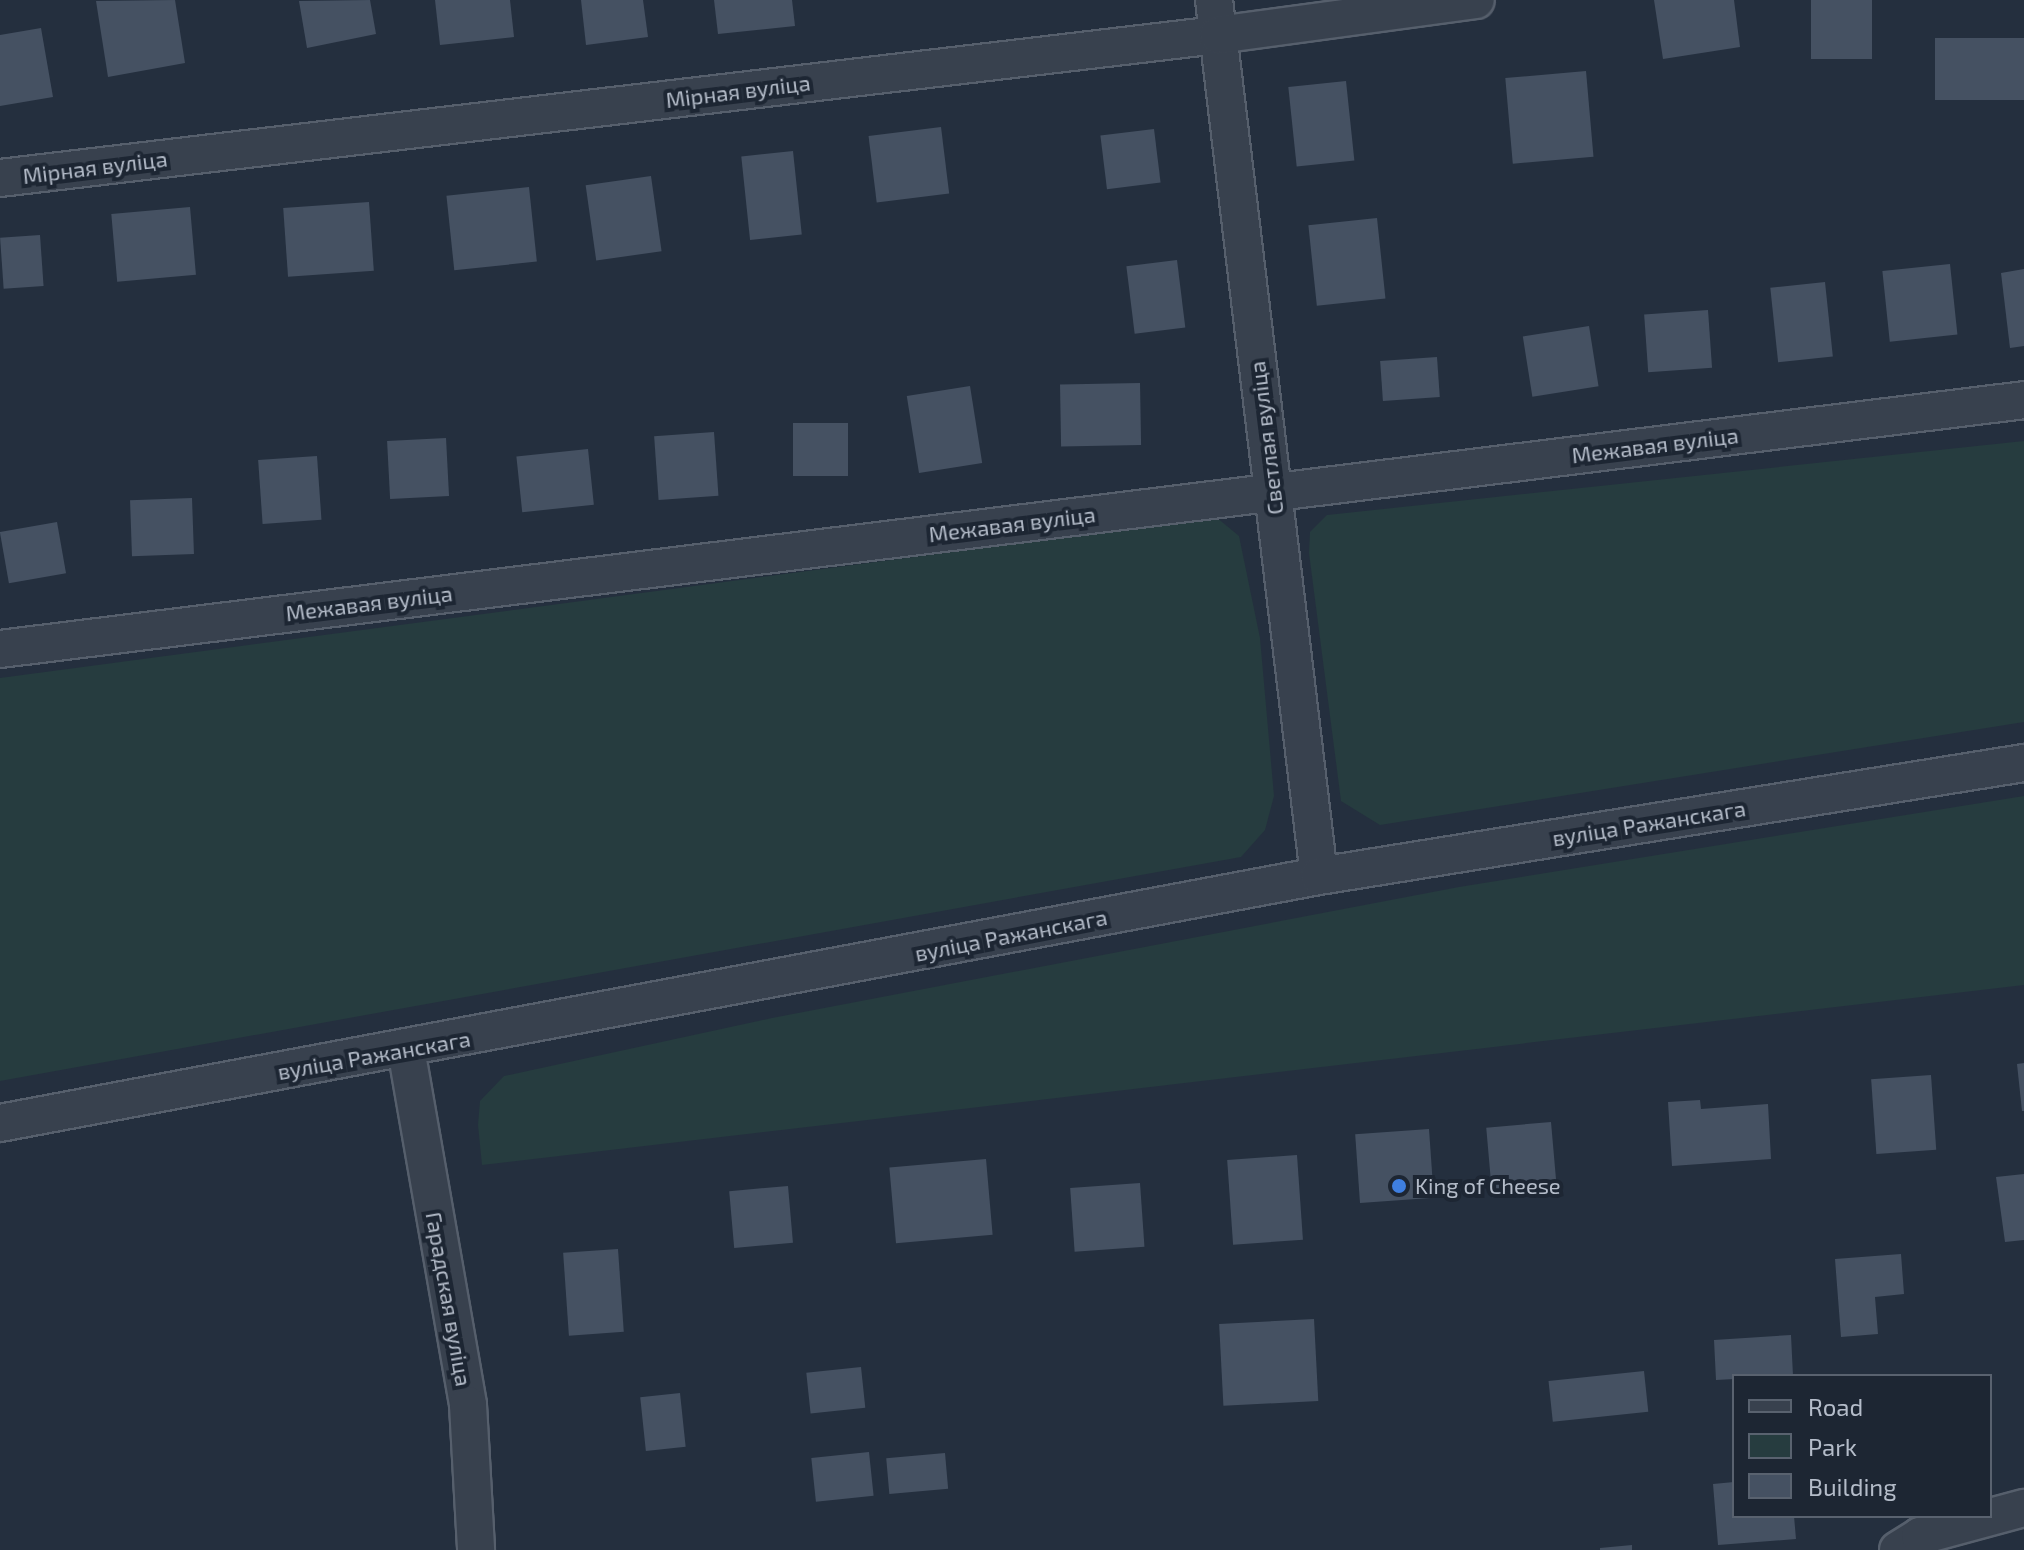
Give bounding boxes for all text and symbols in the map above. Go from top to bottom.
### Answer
street label: Мірная вуліца [664,69,812,113]
street label: Мірная вуліца [21,145,169,189]
street label: Светлая вуліца [1243,360,1289,516]
street label: Межавая вуліца [1570,422,1740,468]
street label: Межавая вуліца [927,501,1097,547]
street label: Межавая вуліца [284,580,454,626]
street label: вуліца Ражанскага [1550,795,1748,851]
street label: вуліца Ражанскага [913,903,1109,967]
street label: вуліца Ражанскага [275,1025,473,1085]
place label: King of Cheese [1415,1173,1561,1199]
marker: King of Cheese [1390,1177,1408,1195]
street label: Гарадская вуліца [421,1210,477,1388]
legend [1732,1374,1992,1518]
text: Road [1808,1392,1863,1421]
text: Park [1808,1432,1857,1461]
text: Building [1808,1472,1897,1501]

